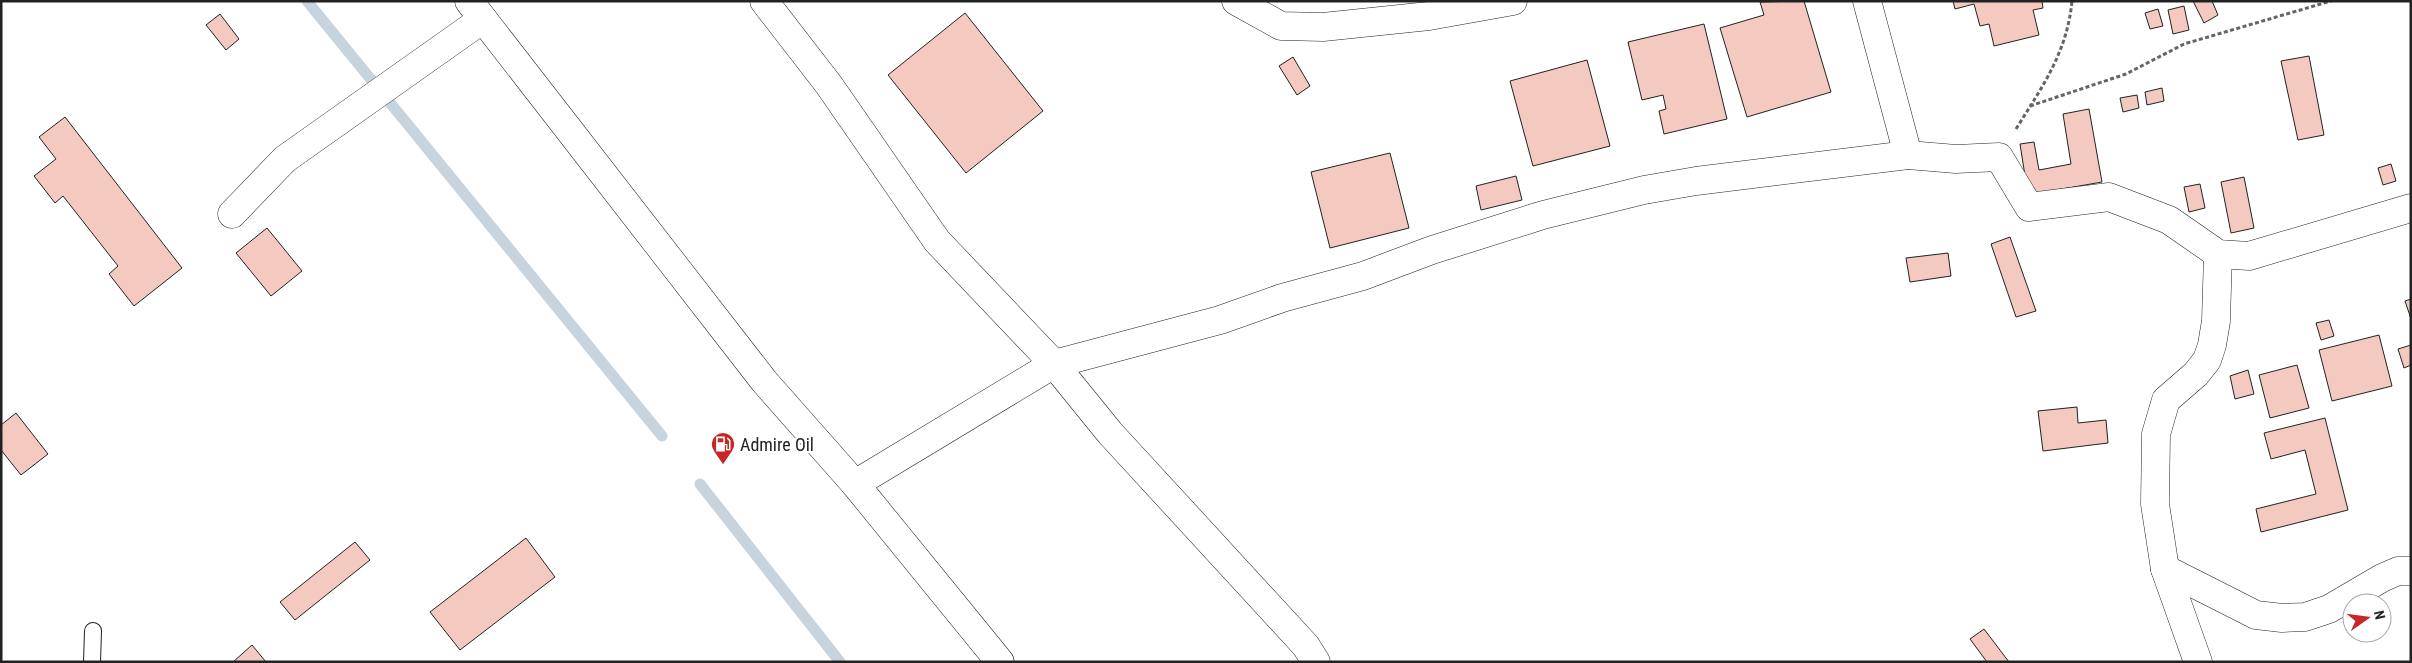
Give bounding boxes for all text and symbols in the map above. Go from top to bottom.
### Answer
fuel station icon: Admire Oil [710,431,736,465]
place label: Admire Oil [740,434,814,455]
north arrow [2342,593,2392,643]
text: N [2371,609,2388,621]

